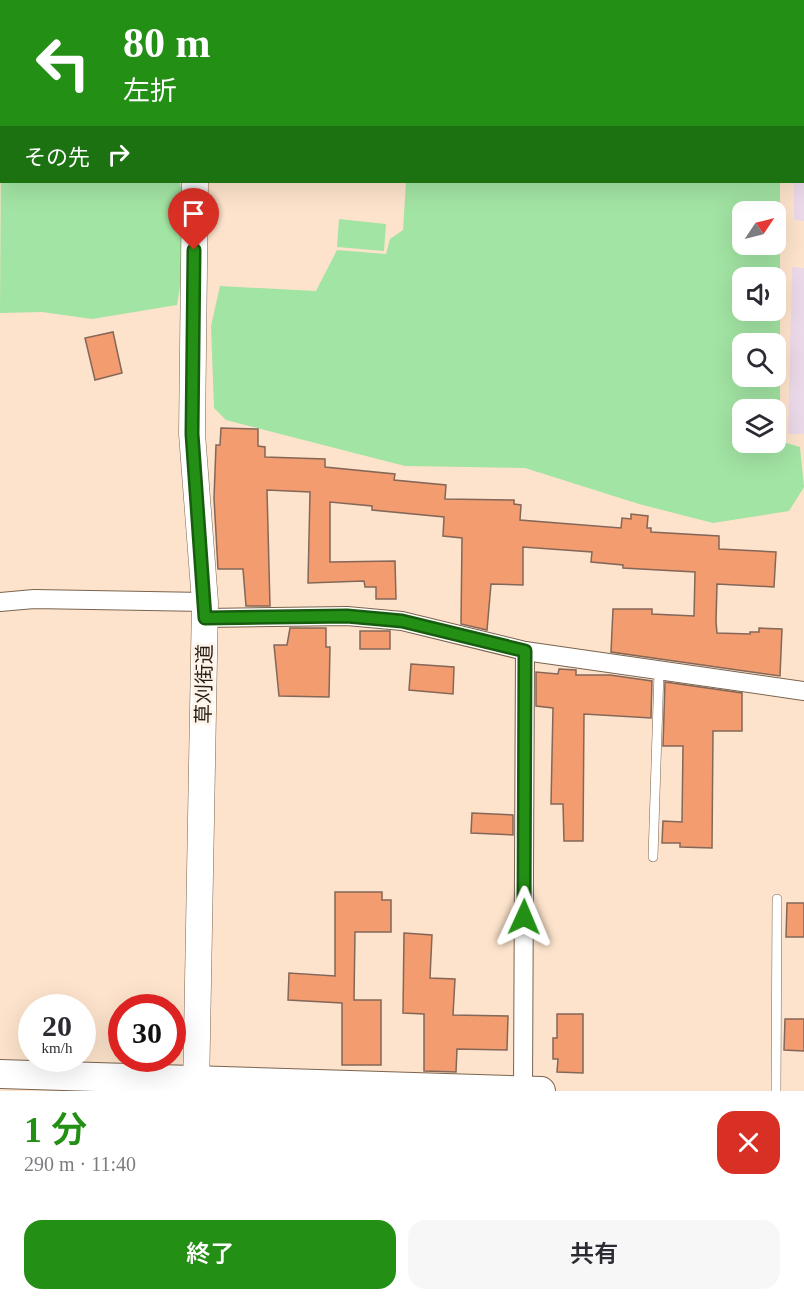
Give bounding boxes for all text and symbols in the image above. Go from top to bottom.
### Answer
text: 80 m [123,20,211,66]
icon: left [24,24,102,102]
text: 左折 [123,76,177,106]
icon: right [102,138,135,171]
text: その先 [24,145,90,170]
pin [168,188,219,250]
icon: arrive [177,197,210,230]
north arrow [732,201,786,255]
map controls [732,201,786,453]
button: sound [732,267,786,321]
button: search [732,333,786,387]
button: layers [732,399,786,453]
street label: 草刈街道 [192,644,216,724]
position arrow [492,885,556,949]
speed limit sign: 30 [108,994,186,1072]
text: 20 [42,1009,72,1042]
text: km/h [42,1040,72,1056]
text: 1 分 [24,1110,87,1150]
button: close [717,1111,780,1174]
text: 290 m · 11:40 [24,1153,136,1175]
button: 終了 [24,1220,396,1289]
button: 共有 [408,1220,780,1289]

